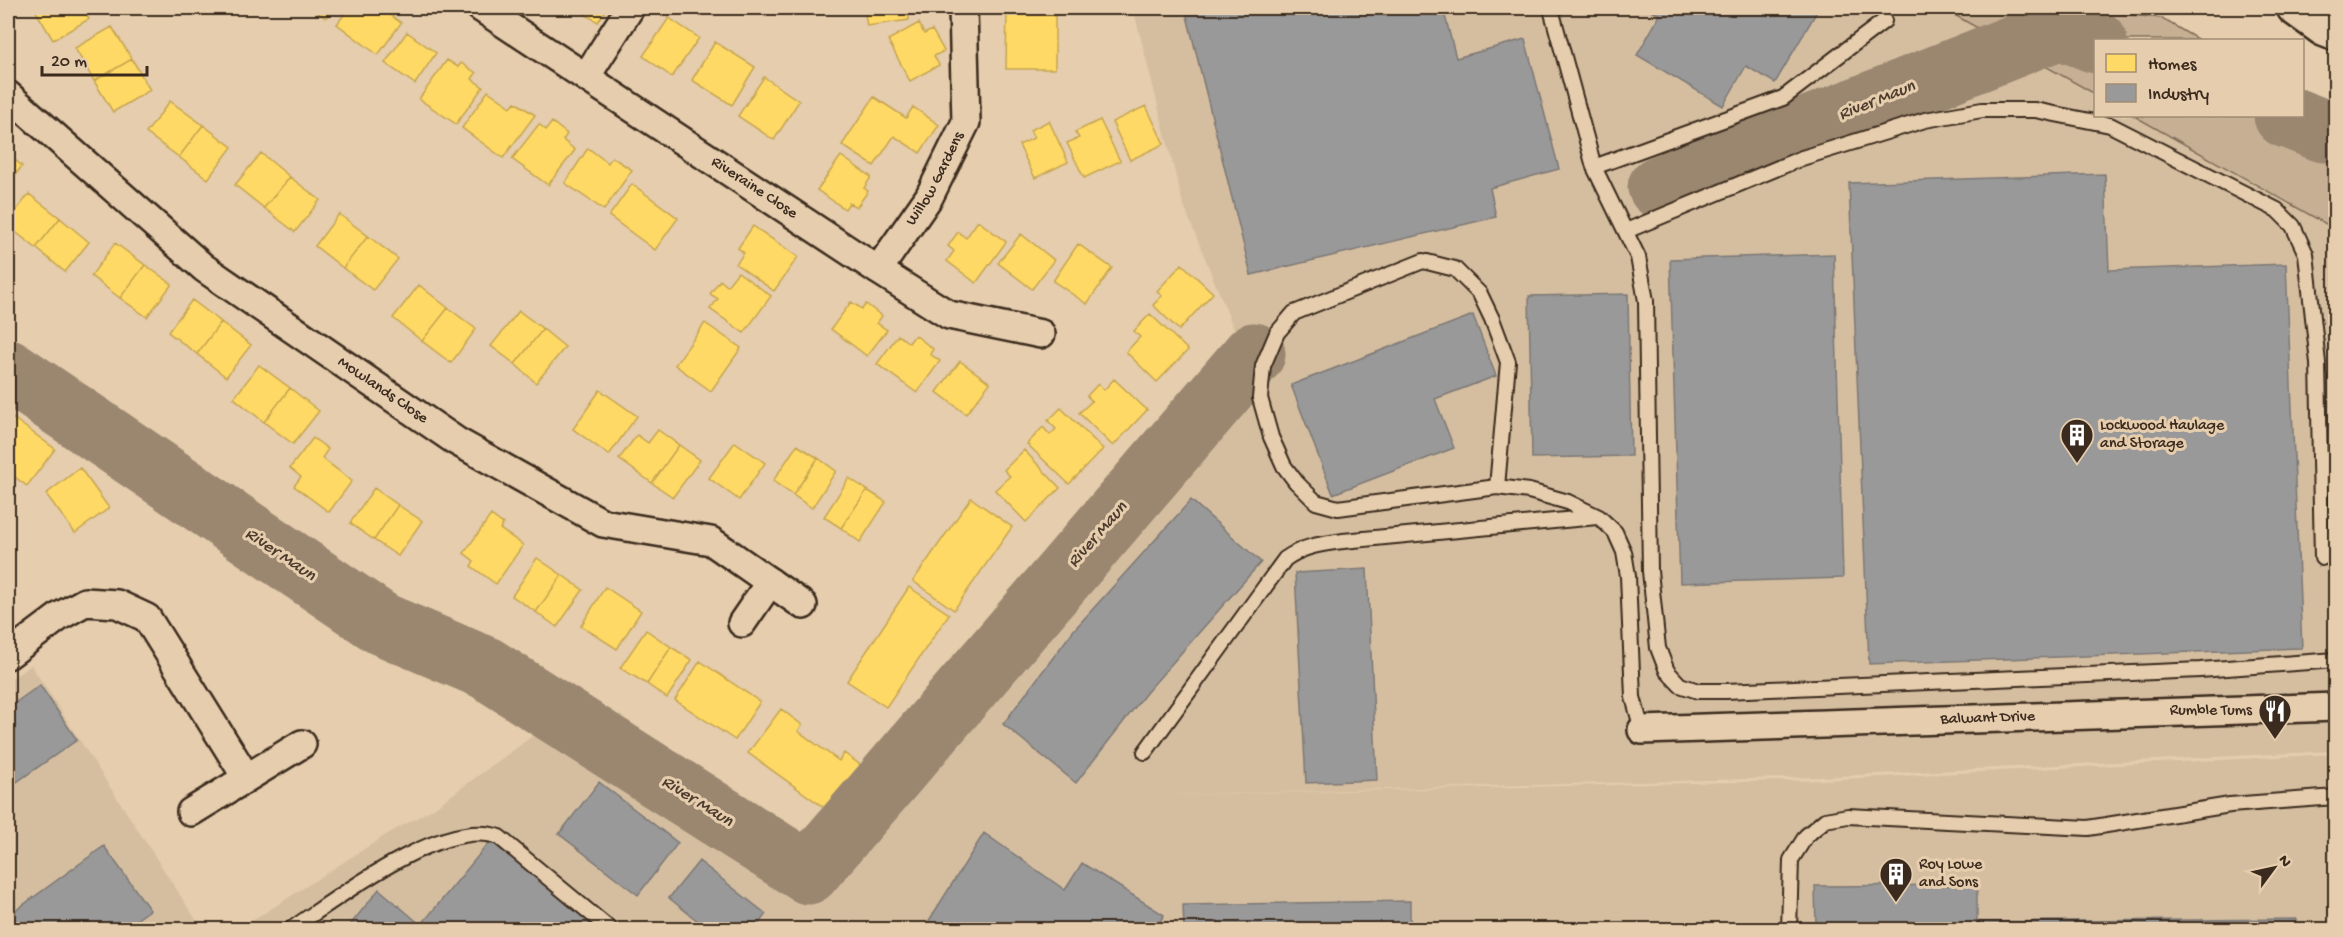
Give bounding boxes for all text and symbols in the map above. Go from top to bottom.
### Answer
scale bar [42,39,147,77]
legend [2094,39,2304,117]
text: 20 m [51,52,87,73]
text: Homes [2148,55,2198,76]
water label: River Maun [1836,76,1919,126]
text: Industry [2148,85,2209,106]
street label: Willow Gardens [902,128,970,230]
street label: Riveraine Close [707,153,801,224]
street label: Mowlands Close [334,353,432,429]
building icon: Lockwood Haulage and Storage [2059,417,2095,464]
place label: Lockwood Haulage and Storage [2100,417,2225,454]
water label: River Maun [1064,497,1133,572]
water label: River Maun [241,524,320,587]
restaurant icon: Rumble Tums [2257,693,2293,740]
place label: Rumble Tums [2170,702,2253,721]
street label: Balwant Drive [1939,707,2036,730]
water label: River Maun [657,772,737,833]
north arrow [2244,838,2304,898]
text: N [2273,852,2295,872]
building icon: Roy Lowe and Sons [1878,856,1914,903]
place label: Roy Lowe and Sons [1919,856,1983,893]

